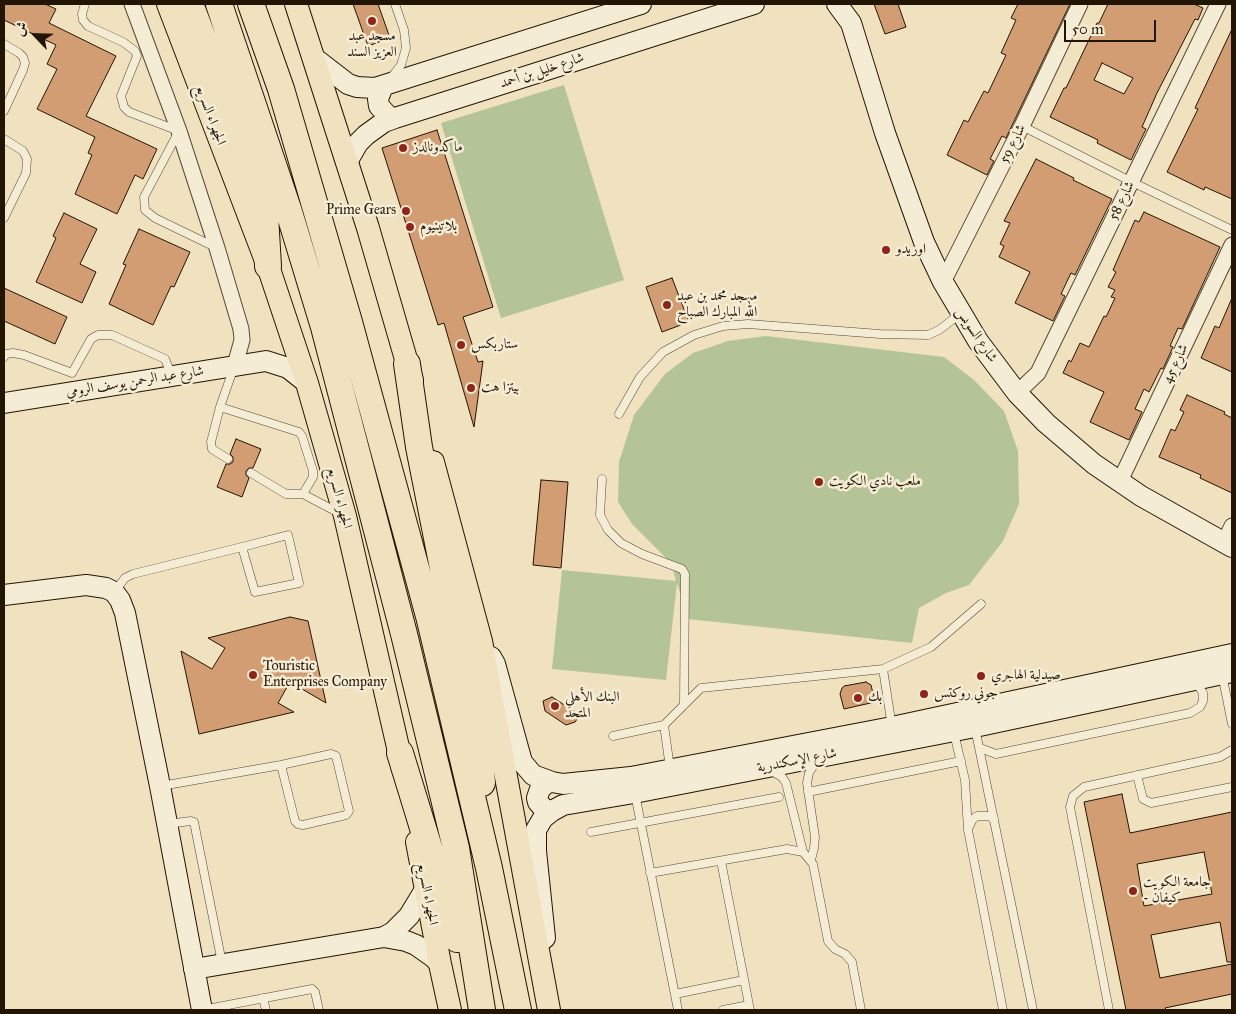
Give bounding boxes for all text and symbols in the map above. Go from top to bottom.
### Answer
north arrow [10,10,60,60]
scale bar [1066,10,1158,42]
marker: مسجد عبد العزيز السند [366,15,378,27]
text: ش [10,19,31,39]
text: 50 m [1072,20,1104,38]
place label: مسجد عبد العزيز السند [347,29,397,62]
street label: شارع خليل بن أحمد [498,49,586,93]
street label: الجهراء السريع [191,82,229,148]
street label: شارع 59 [996,122,1030,166]
place label: ماكدونالدز [413,140,463,156]
marker: ماكدونالدز [397,142,409,154]
street label: شارع 58 [1105,179,1139,223]
place label: Prime Gears [326,203,396,219]
marker: Prime Gears [400,205,412,217]
place label: بلاتينيوم [420,219,457,235]
marker: بلاتينيوم [404,221,416,233]
place label: اوريدو [896,242,926,258]
marker: اوريدو [880,244,892,256]
place label: مسجد محمد بن عبد الله المبارك الصباح [677,289,757,322]
marker: مسجد محمد بن عبد الله المبارك الصباح [661,299,673,311]
street label: شارع السويس [951,304,1001,366]
place label: ستاربكس [471,337,518,353]
marker: ستاربكس [455,339,467,351]
street label: شارع 45 [1160,342,1192,386]
street label: شارع عبد الرحمن يوسف الرومي [65,363,205,401]
place label: بيتزا هت [481,380,519,396]
marker: بيتزا هت [465,382,477,394]
street label: الجهراء السريع [323,465,355,531]
place label: ملعب نادي الكويت [829,474,921,490]
marker: ملعب نادي الكويت [813,476,825,488]
place label: Touristic Enterprises Company [263,659,387,692]
place label: صيدلية الهاجري [991,668,1061,684]
marker: Touristic Enterprises Company [247,669,259,681]
marker: صيدلية الهاجري [975,670,987,682]
place label: جوني روكتس [934,686,998,702]
marker: جوني روكتس [918,688,930,700]
place label: البنك الأهلي المتحد [565,690,619,722]
place label: بك [868,690,882,706]
marker: بك [852,692,864,704]
marker: البنك الأهلي المتحد [549,700,561,712]
street label: شارع الإسكندرية [756,745,838,777]
street label: الجهراء السريع [413,861,441,927]
place label: جامعة الكويت - كيفان [1143,875,1211,908]
marker: جامعة الكويت - كيفان [1127,885,1139,897]

